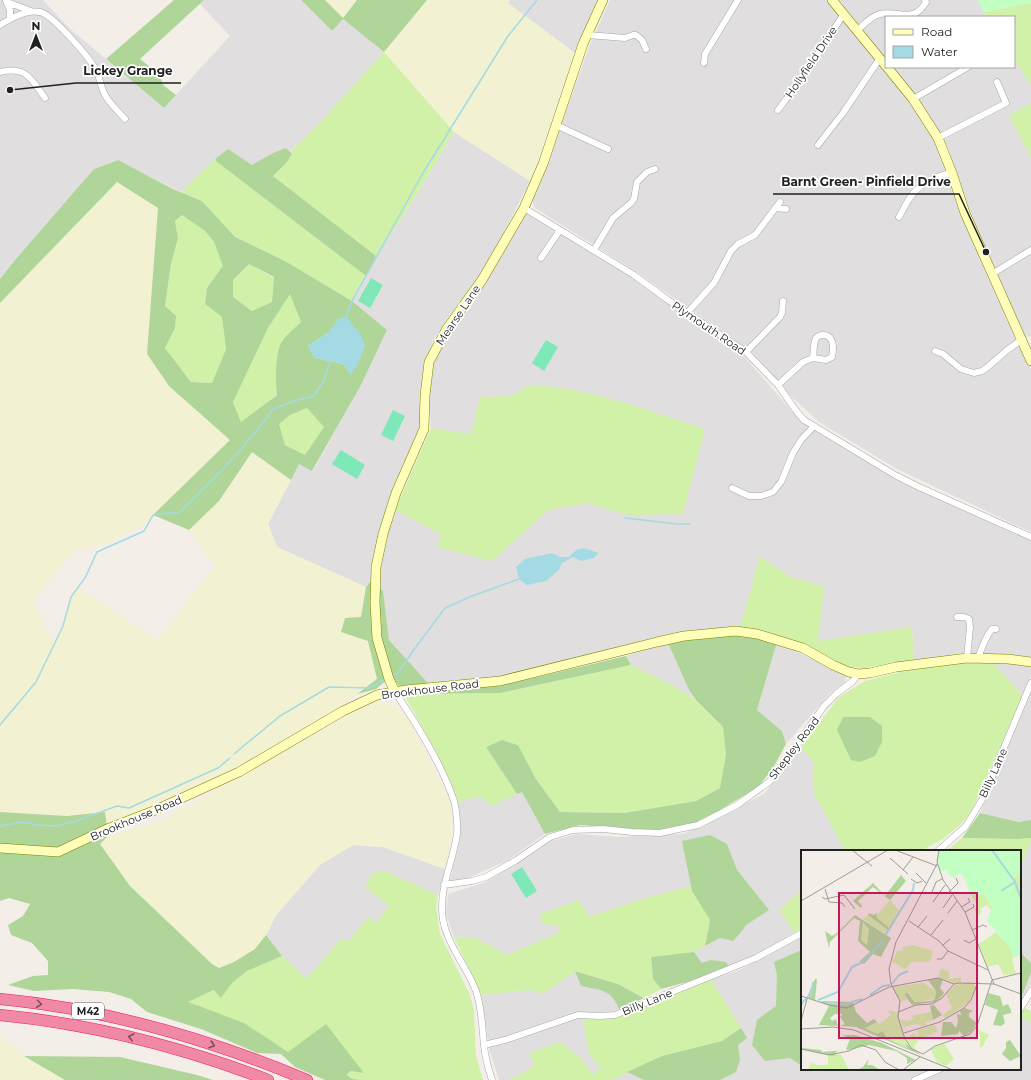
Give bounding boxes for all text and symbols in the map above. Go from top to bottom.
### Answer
north arrow [16,16,56,56]
legend [885,16,1015,68]
text: N [32,19,40,33]
street label: Hollyfield Drive [782,23,840,100]
text: Road [921,24,952,39]
text: Water [921,44,958,59]
callout: Lickey Grange [76,59,181,83]
text: Lickey Grange [83,63,173,78]
callout: Barnt Green- Pinfield Drive [773,170,959,194]
text: Barnt Green- Pinfield Drive [781,174,951,189]
street label: Mearse Lane [433,282,484,348]
street label: Plymouth Road [669,298,749,358]
street label: Brookhouse Road [380,676,480,702]
street label: Shepley Road [766,714,822,782]
street label: Billy Lane [976,746,1010,800]
street label: Brookhouse Road [88,792,184,844]
inset map [801,850,1021,1070]
street label: Billy Lane [620,985,675,1018]
one-way arrow [36,999,42,1008]
road number: M42 [72,1003,104,1019]
one-way arrow [128,1034,135,1042]
one-way arrow [208,1040,215,1048]

